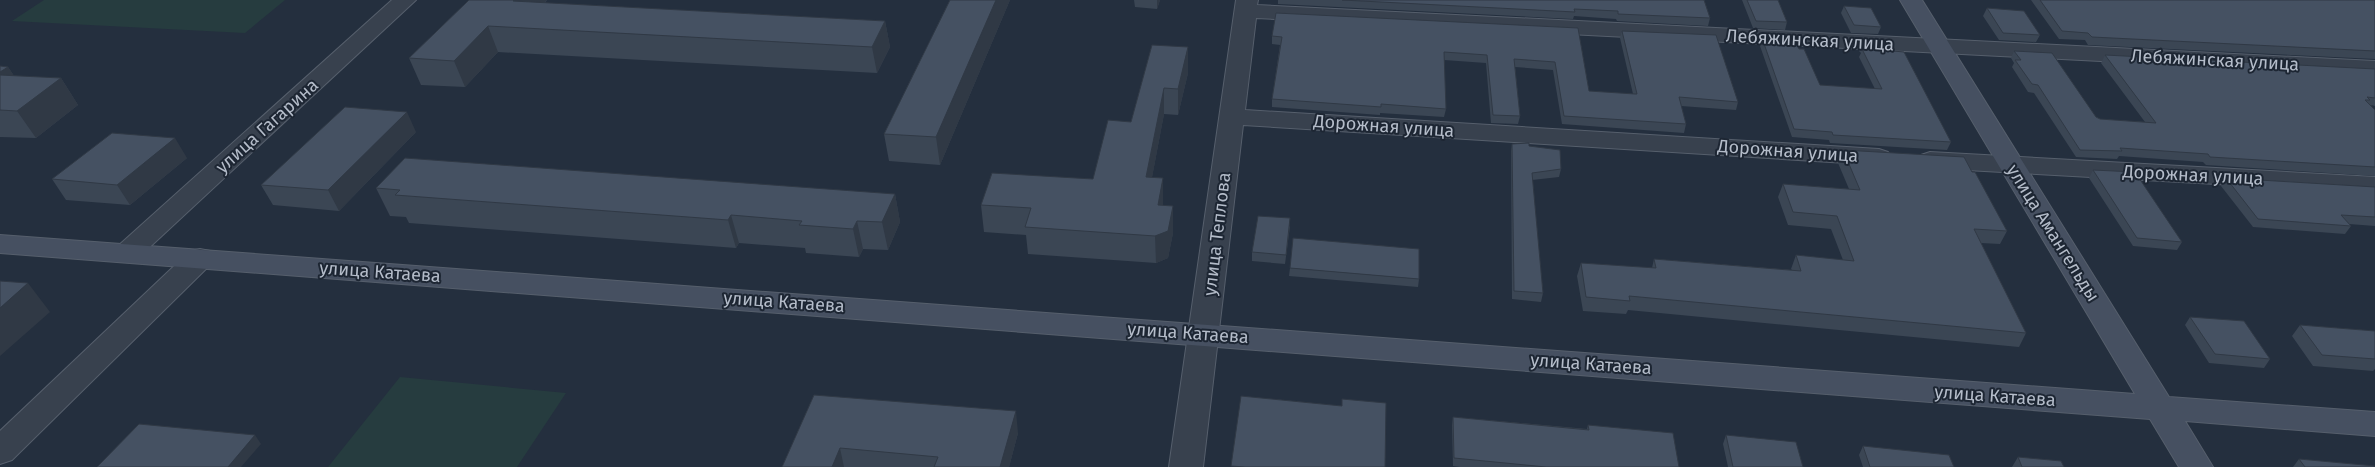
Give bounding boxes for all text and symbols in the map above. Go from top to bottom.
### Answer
street label: Лебяжинская улица [1725,25,1895,55]
street label: Лебяжинская улица [2130,45,2300,75]
street label: улица Гагарина [211,74,323,178]
street label: Дорожная улица [1312,110,1455,142]
street label: Дорожная улица [1716,135,1859,167]
street label: улица Амангельды [2002,160,2104,306]
street label: Дорожная улица [2121,160,2264,190]
street label: улица Теплова [1199,171,1235,297]
street label: улица Катаева [319,257,441,287]
street label: улица Катаева [723,287,845,317]
street label: улица Катаева [1127,318,1249,348]
street label: улица Катаева [1530,349,1652,379]
street label: улица Катаева [1934,381,2056,411]

